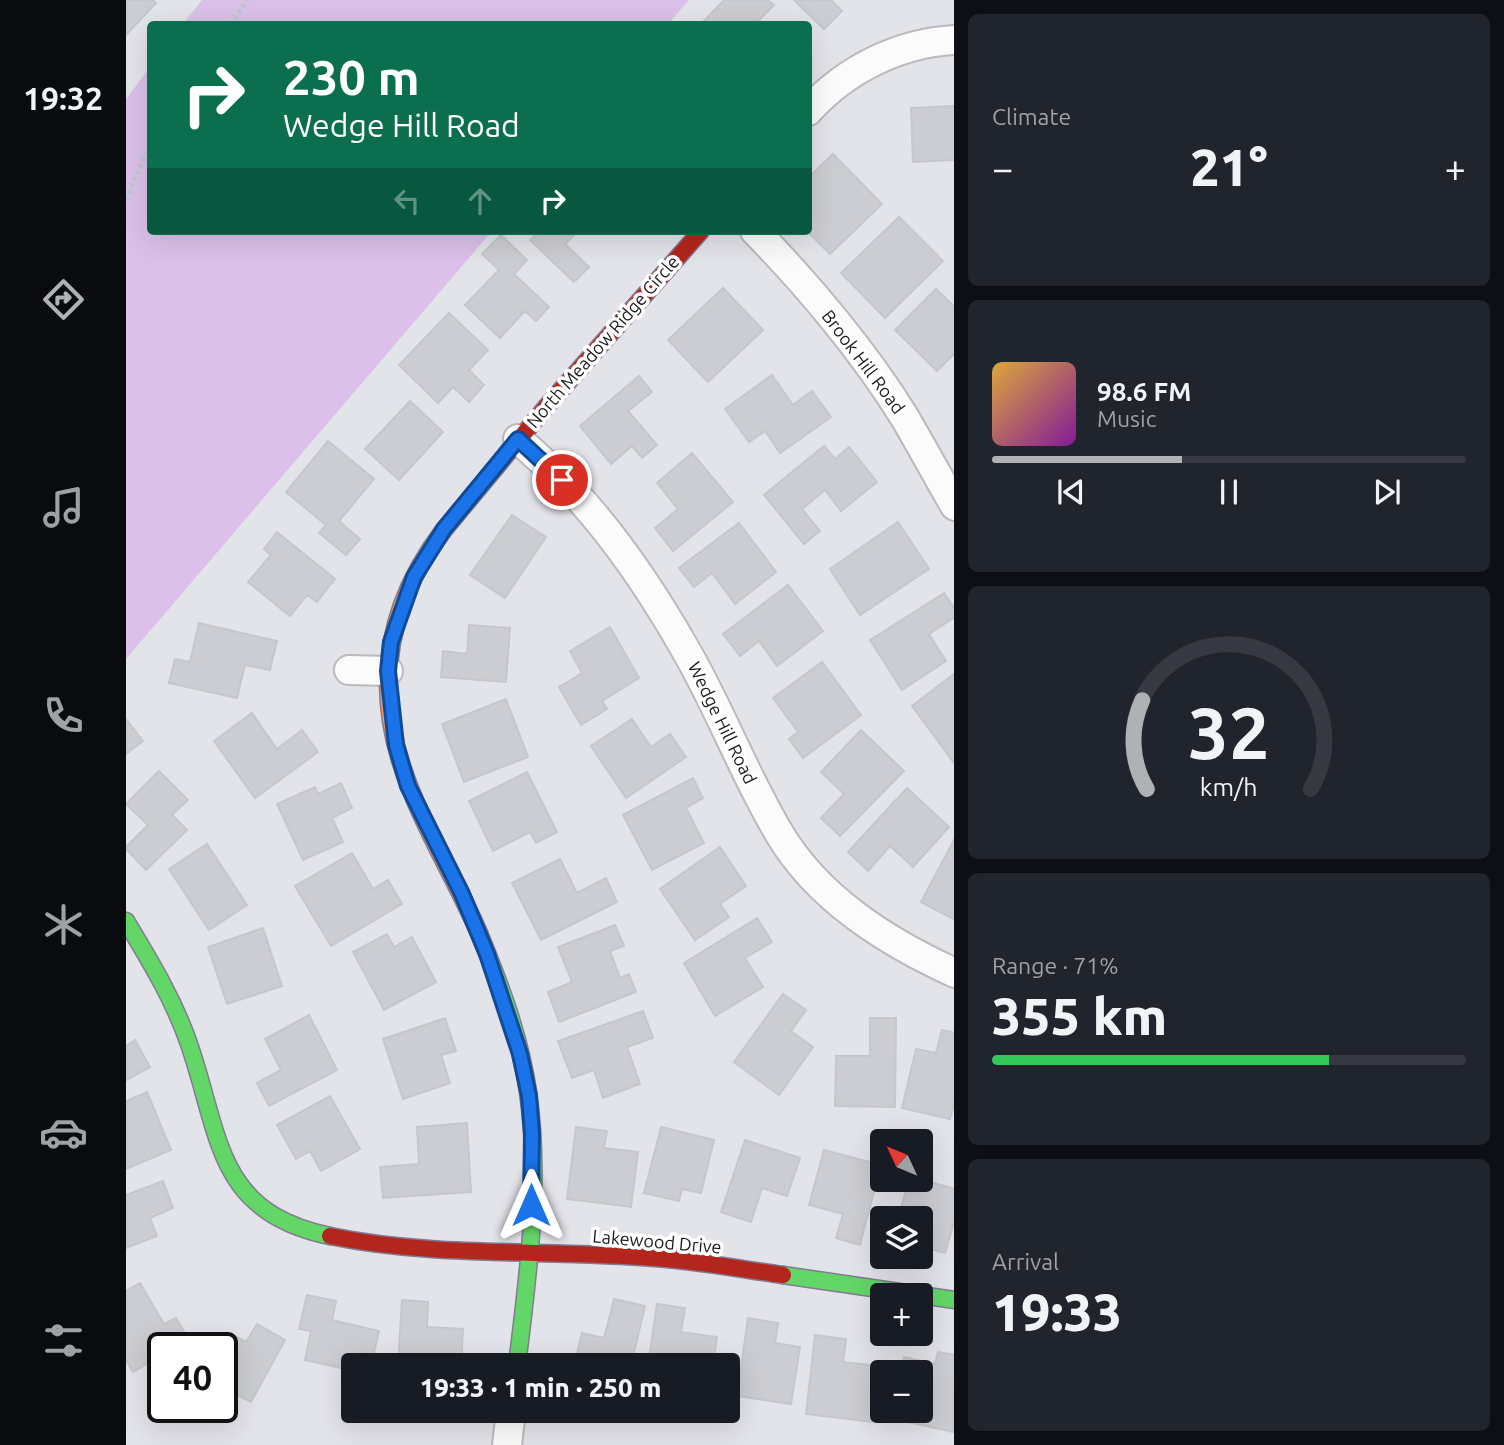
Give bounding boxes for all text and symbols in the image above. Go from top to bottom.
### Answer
icon: right [168,49,259,140]
text: 230 m [283,49,420,104]
text: 19:32 [23,80,103,116]
text: Climate [992,104,1071,129]
text: Wedge Hill Road [283,107,520,143]
text: 21° [1190,138,1268,196]
text: − [992,147,1013,189]
text: + [1445,147,1466,189]
icon: left [388,182,426,220]
icon: ahead [461,182,499,220]
icon: right [534,182,572,220]
street label: North Meadow Ridge Circle [522,251,682,431]
icon: directions [39,275,88,324]
street label: Brook Hill Road [818,306,909,417]
text: 98.6 FM [1097,377,1191,406]
text: Music [1097,406,1156,431]
pin [532,450,592,510]
icon: arrive [543,461,581,499]
icon: previous [1052,473,1090,511]
icon: pause [1210,473,1248,511]
icon: next [1368,473,1406,511]
icon: music [39,483,88,532]
street label: Wedge Hill Road [685,658,761,787]
icon: phone [39,691,88,740]
text: 32 [1188,691,1270,773]
text: km/h [1200,772,1258,800]
icon: climate [39,900,88,949]
text: Range · 71% [992,953,1119,978]
text: 355 km [992,987,1167,1045]
icon: car [39,1108,88,1157]
north arrow [870,1129,933,1192]
map controls [870,1129,933,1423]
position arrow [494,1168,568,1242]
button: layers [870,1206,933,1269]
street label: Lakewood Drive [592,1225,722,1257]
text: Arrival [992,1249,1059,1274]
button: + [870,1283,933,1346]
text: 19:33 [992,1283,1122,1341]
icon: filters [39,1316,88,1365]
speed limit sign: 40 [147,1332,238,1423]
button: − [870,1360,933,1423]
text: 19:33 · 1 min · 250 m [420,1373,661,1402]

